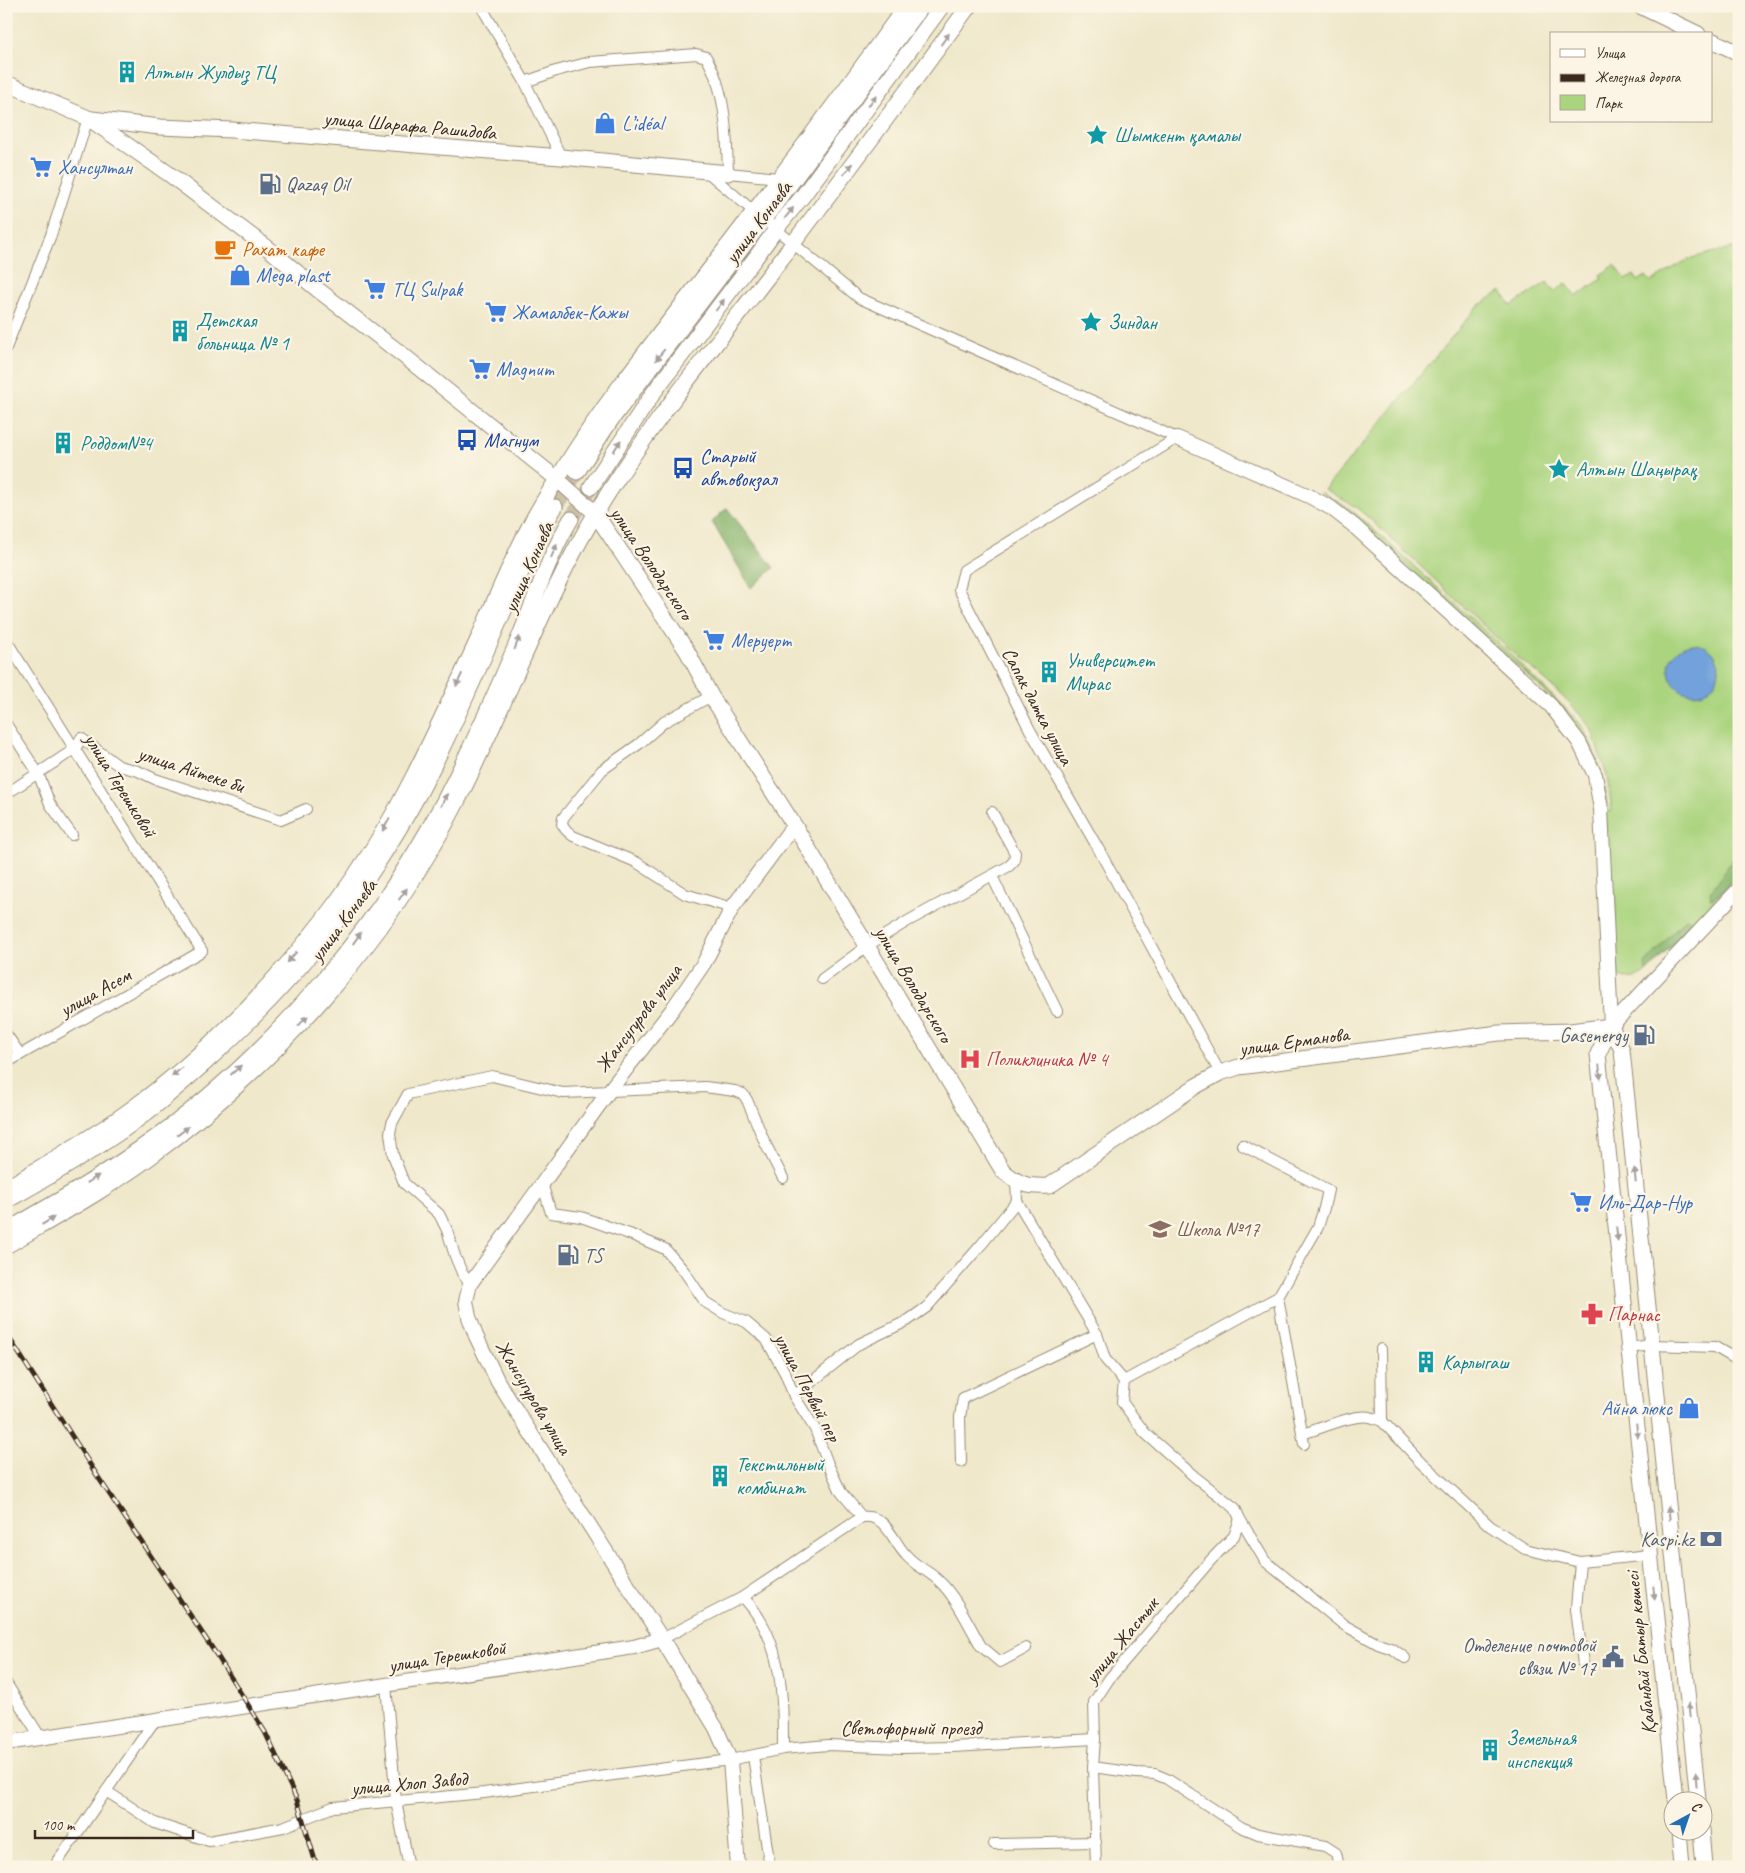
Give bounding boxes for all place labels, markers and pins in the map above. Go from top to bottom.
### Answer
building icon: Алтын Жулдыз ТЦ [114,59,140,85]
place label: Алтын Жулдыз ТЦ [144,60,278,86]
shop icon: L’idéal [592,110,618,136]
place label: L’idéal [622,111,667,136]
place icon: Шымкент қамалы [1084,122,1110,148]
place label: Шымкент қамалы [1114,123,1241,148]
supermarket icon: Хансултан [28,154,54,180]
place label: Хансултан [58,155,134,180]
fuel station icon: Qazaq Oil [257,171,283,197]
place label: Qazaq Oil [286,172,352,197]
cafe icon: Рахат кафе [212,236,238,262]
place label: Рахат кафе [242,237,325,262]
shop icon: Mega plast [227,262,253,288]
place label: Mega plast [256,263,332,288]
supermarket icon: ТЦ Sulpak [362,276,388,302]
place label: ТЦ Sulpak [392,277,464,302]
supermarket icon: Жамалбек-Кажы [483,299,509,325]
place label: Жамалбек-Кажы [512,300,629,325]
place label: Детская больница № 1 [196,308,290,356]
place icon: Зиндан [1078,309,1104,335]
place label: Зиндан [1108,310,1159,335]
building icon: Детская больница № 1 [167,318,193,344]
supermarket icon: Magnum [467,356,493,382]
place label: Magnum [496,357,555,382]
bus stop icon: Магнум [454,427,480,453]
place label: Магнум [484,428,540,453]
building icon: Роддом№4 [50,430,76,456]
place label: Роддом№4 [80,431,154,456]
place label: Старый автовокзал [700,444,778,492]
bus stop icon: Старый автовокзал [670,455,696,481]
place icon: Алтын Шаңырақ [1546,456,1572,482]
place label: Алтын Шаңырақ [1576,457,1698,482]
supermarket icon: Меруерт [701,627,727,653]
place label: Меруерт [731,628,792,653]
place label: Университет Мирас [1066,648,1155,696]
building icon: Университет Мирас [1036,659,1062,685]
fuel station icon: Gasenergy [1631,1022,1657,1048]
place label: Gasenergy [1560,1023,1629,1048]
hospital icon: Поликлиника № 4 [957,1046,983,1072]
place label: Поликлиника № 4 [986,1047,1110,1072]
supermarket icon: Иль-Дар-Нур [1568,1189,1594,1215]
place label: Иль-Дар-Нур [1598,1190,1694,1215]
school or university icon: Школа №17 [1147,1216,1173,1242]
place label: Школа №17 [1176,1217,1260,1242]
fuel station icon: TS [555,1242,581,1268]
place label: TS [584,1243,605,1268]
pharmacy icon: Парнас [1579,1301,1605,1327]
place label: Парнас [1608,1302,1660,1327]
building icon: Карлыгаш [1413,1349,1439,1375]
place label: Карлыгаш [1442,1350,1510,1375]
shop icon: Айна люкс [1676,1395,1702,1421]
place label: Айна люкс [1602,1396,1673,1421]
place label: Текстильный комбинат [736,1452,826,1500]
building icon: Текстильный комбинат [707,1463,733,1489]
bank icon: Kaspi.kz [1698,1526,1724,1552]
place label: Kaspi.kz [1640,1527,1696,1552]
place label: Отделение почтовой связи № 17 [1463,1633,1598,1681]
public building icon: Отделение почтовой связи № 17 [1600,1644,1626,1670]
place label: Земельная инспекция [1506,1726,1577,1774]
building icon: Земельная инспекция [1477,1737,1503,1763]

